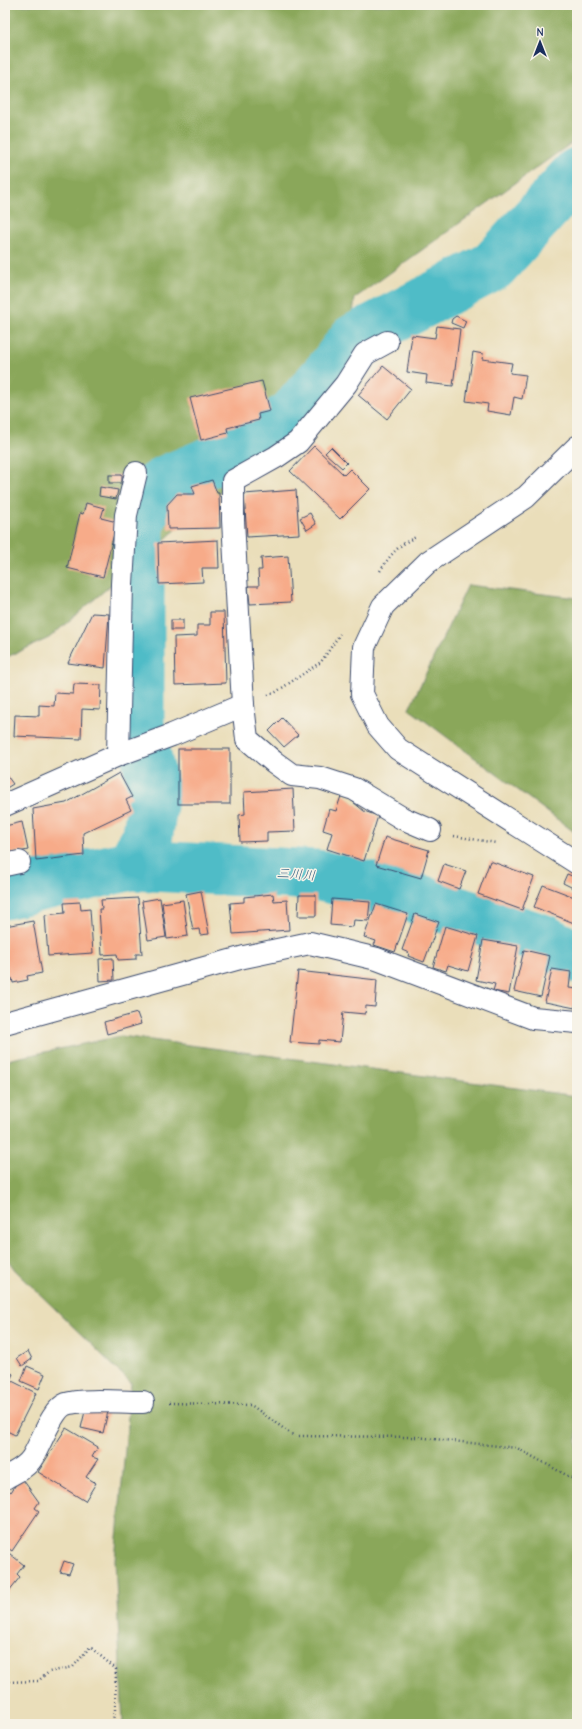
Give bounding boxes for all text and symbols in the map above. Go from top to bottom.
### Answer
north arrow [520,22,560,62]
text: N [536,26,544,39]
water label: 三川川 [276,865,316,883]

